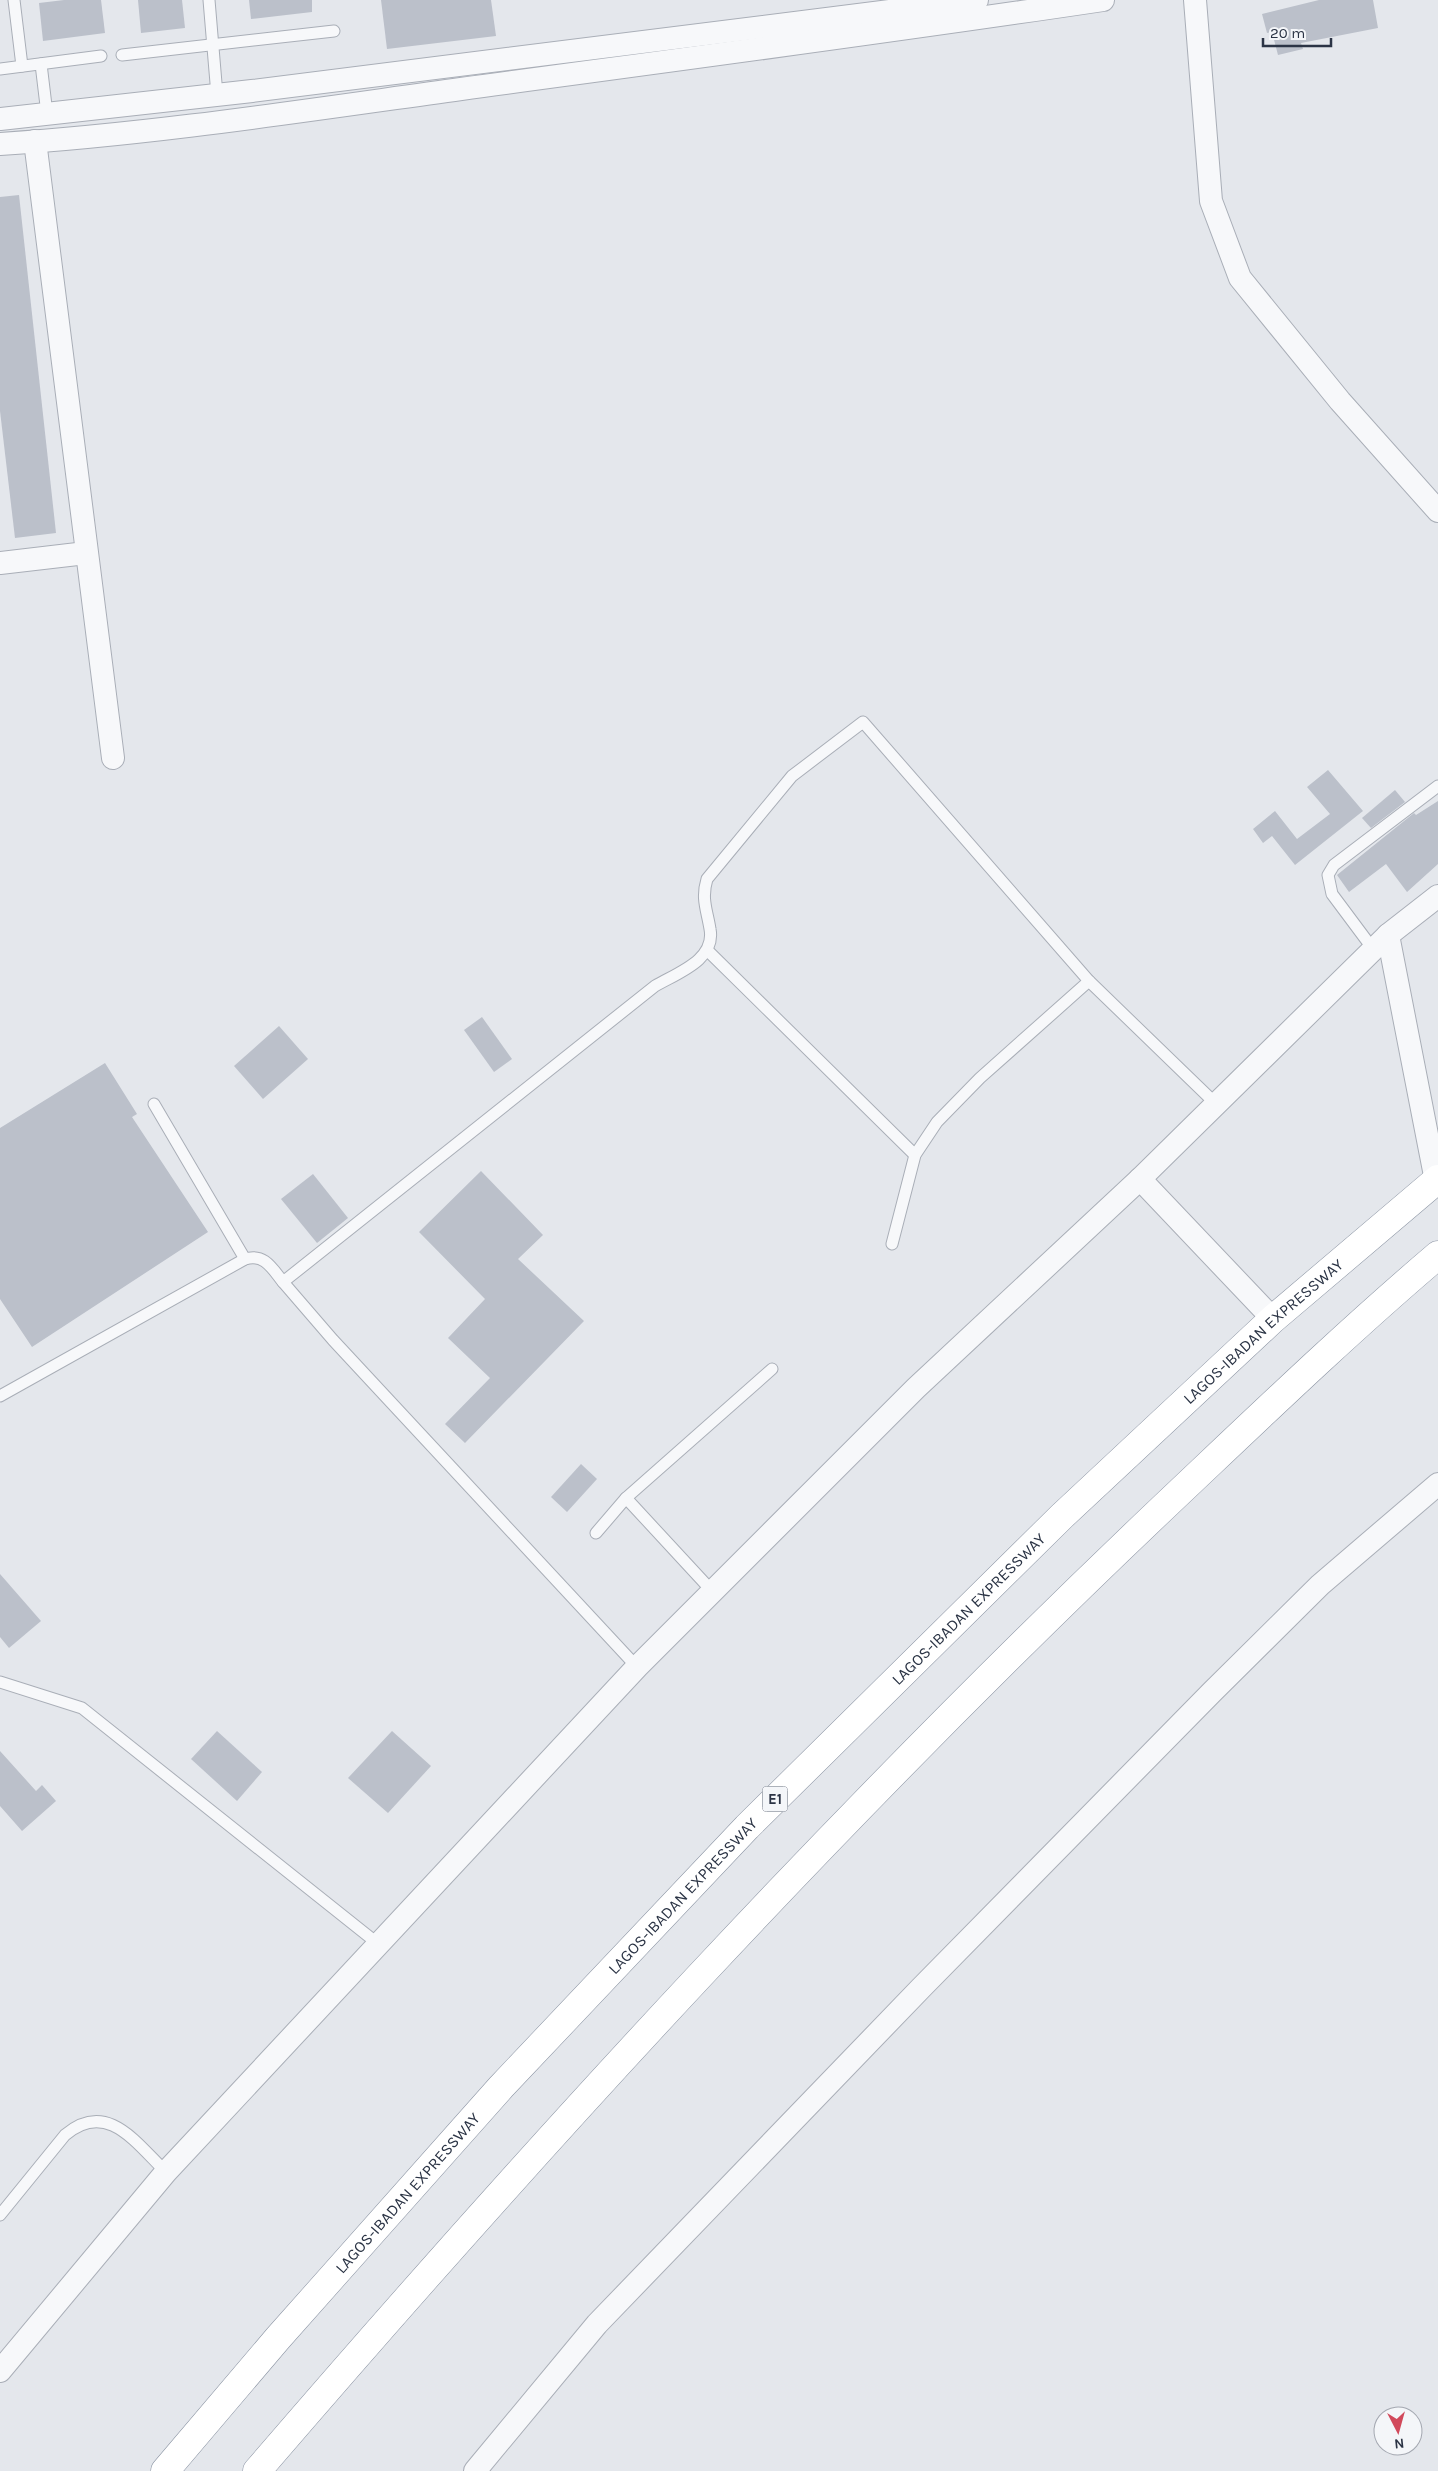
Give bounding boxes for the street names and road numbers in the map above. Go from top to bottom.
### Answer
street label: LAGOS-IBADAN EXPRESSWAY [1179,1254,1347,1408]
street label: LAGOS-IBADAN EXPRESSWAY [887,1529,1049,1689]
road number: E1 [762,1786,788,1812]
street label: LAGOS-IBADAN EXPRESSWAY [604,1813,761,1978]
street label: LAGOS-IBADAN EXPRESSWAY [331,2108,484,2277]

